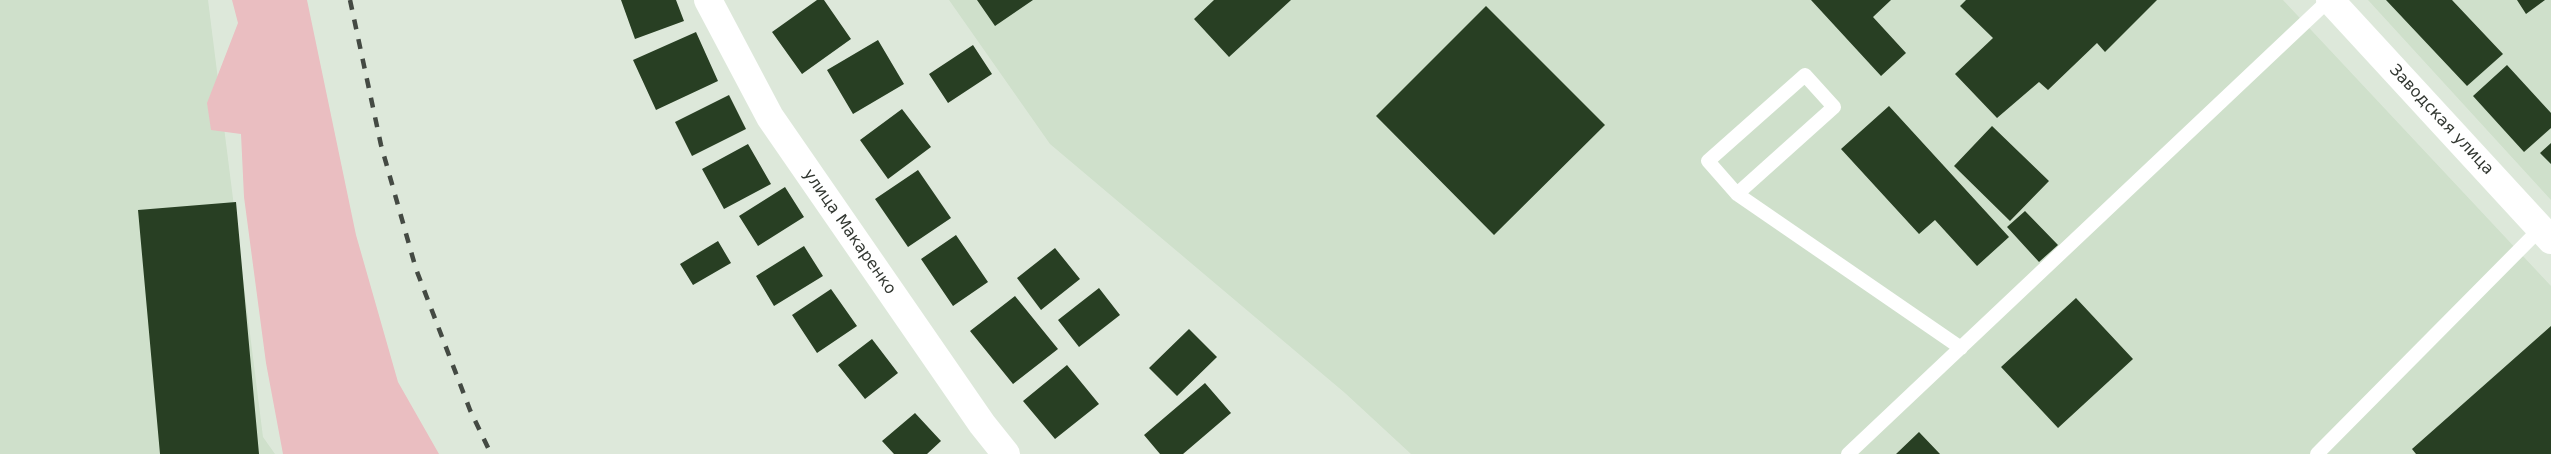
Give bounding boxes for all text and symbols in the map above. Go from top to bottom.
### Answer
street label: Заводская улица [2385,61,2497,179]
street label: улица Макаренко [798,166,900,298]

